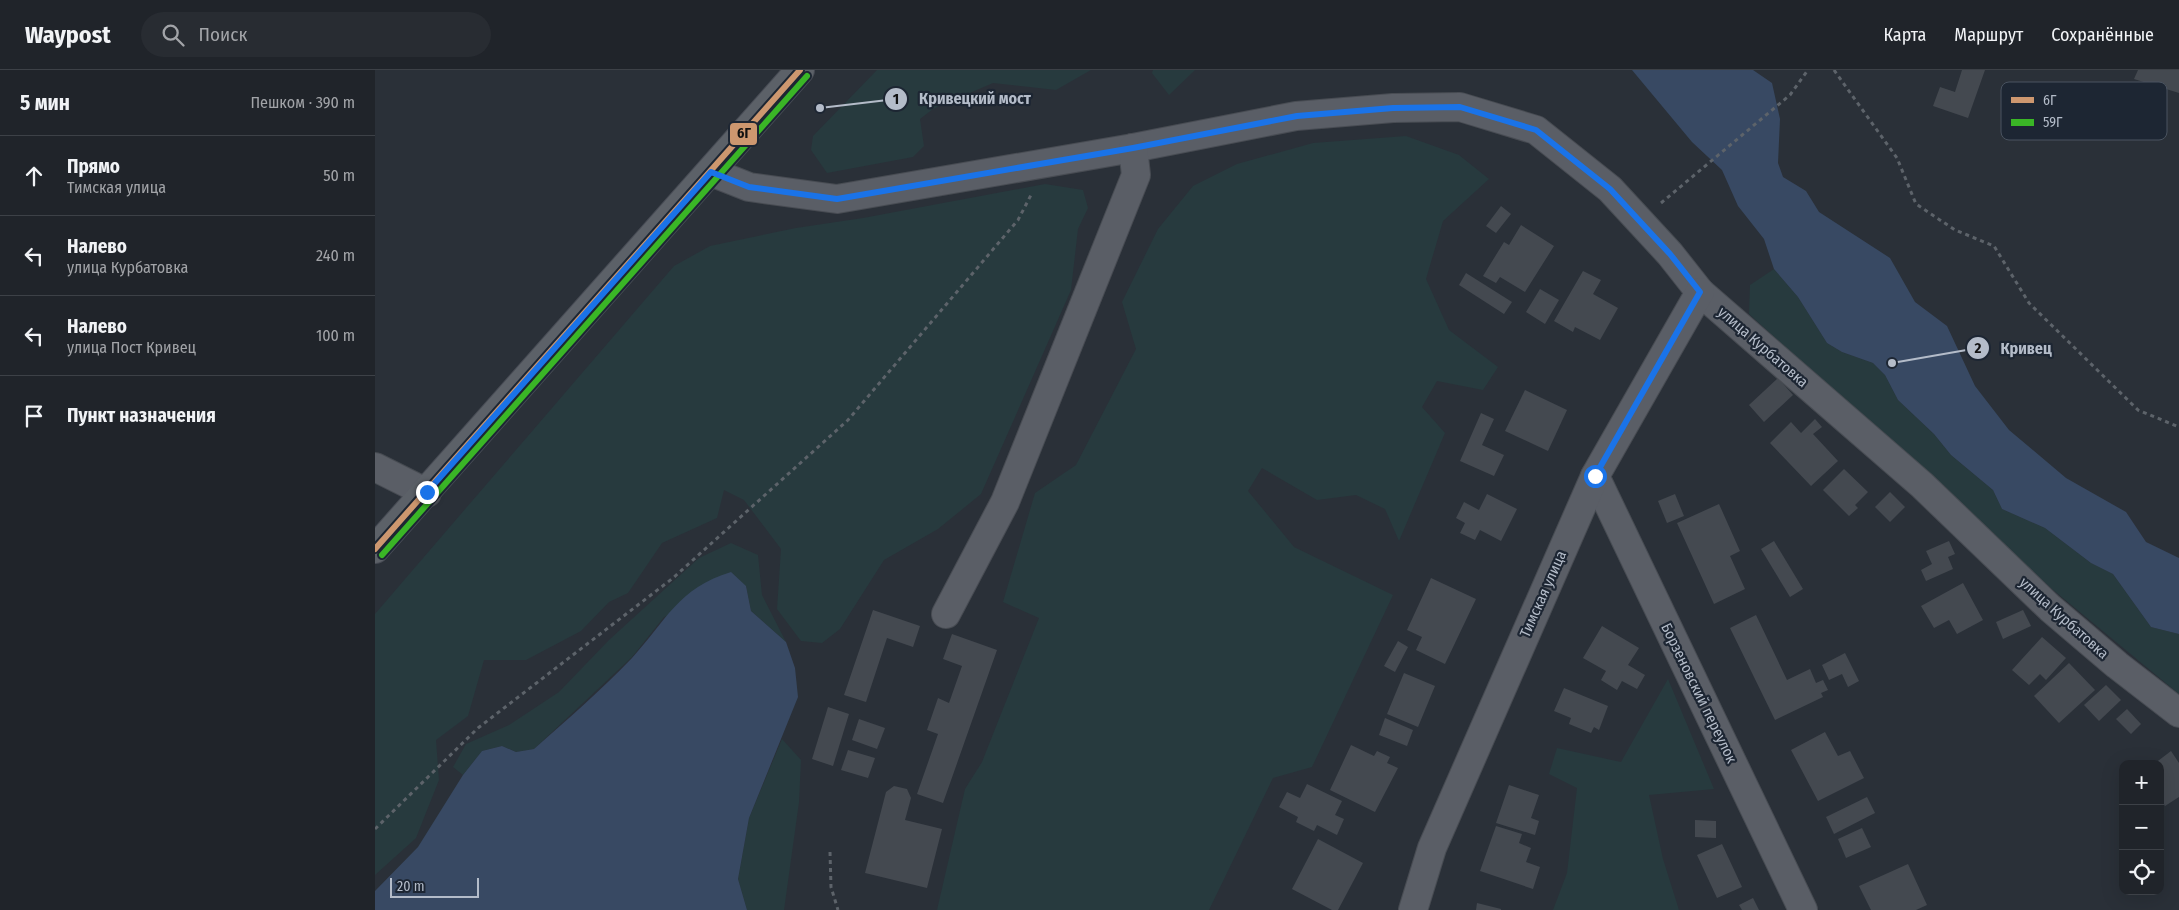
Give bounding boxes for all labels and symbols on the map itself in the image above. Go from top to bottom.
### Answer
legend [2001,82,2167,140]
callout: Кривецкий мост [884,83,1041,114]
text: Кривецкий мост [919,89,1031,108]
text: 1 [893,90,899,108]
text: 6Г [2043,92,2057,109]
text: 59Г [2043,114,2063,131]
line badge: 6Г [729,122,758,146]
text: 6Г [737,125,751,142]
street label: улица Курбатовка [1714,303,1812,391]
callout: Кривец [1966,332,2062,363]
text: 2 [1974,339,1982,357]
text: Кривец [2000,339,2052,358]
route start [1584,465,1607,488]
route end [416,481,439,504]
street label: Тимская улица [1516,548,1570,640]
street label: улица Курбатовка [2016,573,2112,663]
street label: Борзеновский переулок [1657,620,1741,766]
scale bar [390,875,479,898]

